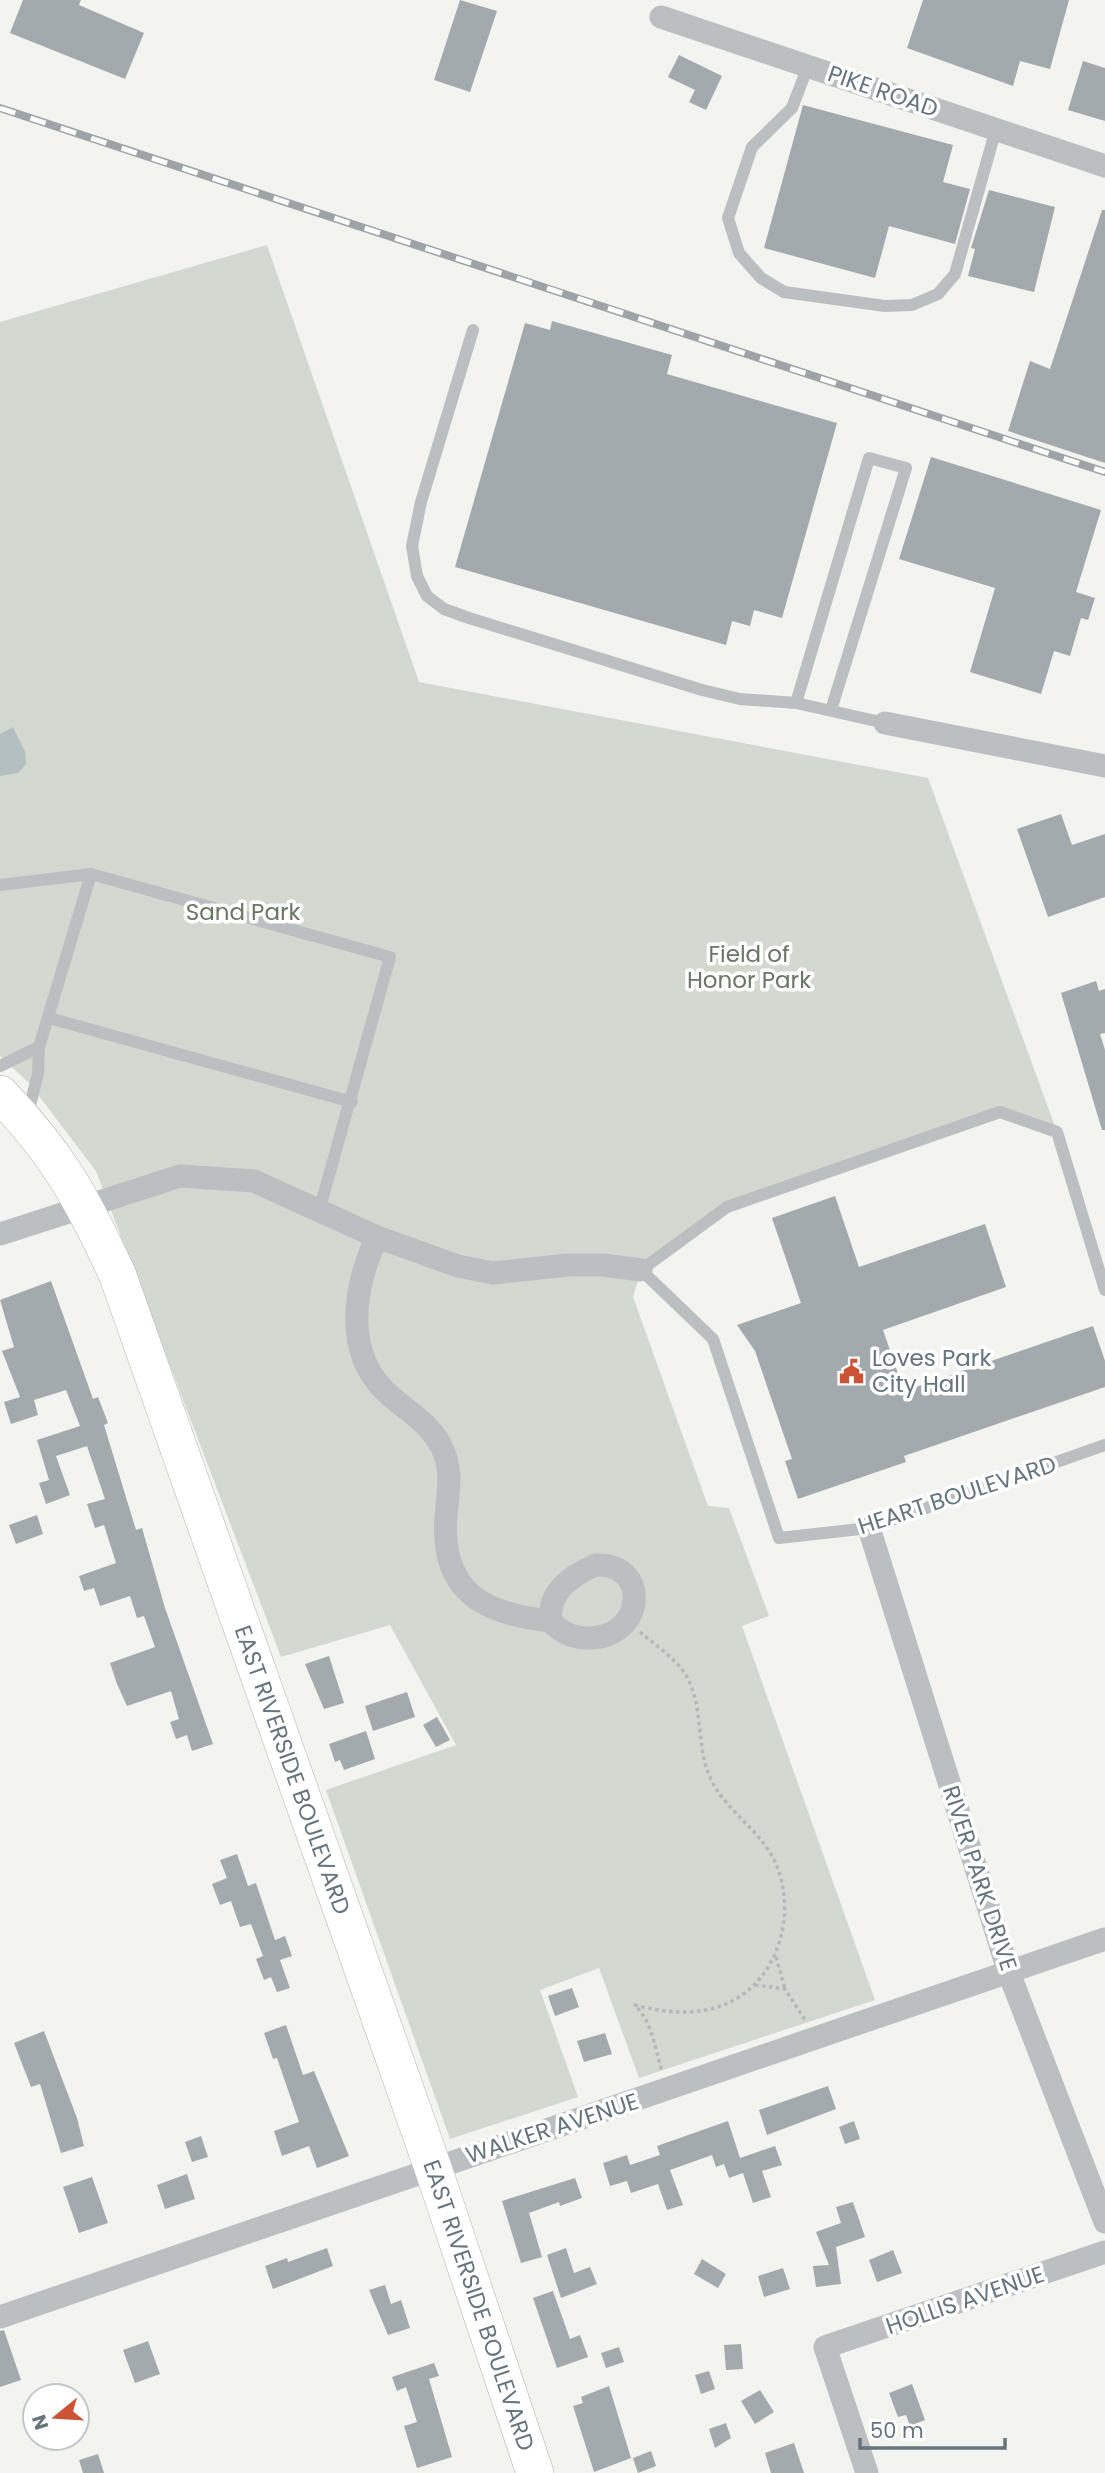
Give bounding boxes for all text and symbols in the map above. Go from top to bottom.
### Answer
street label: PIKE ROAD [824,57,942,125]
park label: Sand Park [186,896,301,928]
park label: Field of Honor Park [687,938,811,996]
place label: Loves Park City Hall [872,1342,991,1400]
public building icon: Loves Park City Hall [838,1357,866,1385]
street label: HEART BOULEVARD [854,1448,1060,1542]
street label: EAST RIVERSIDE BOULEVARD [227,1621,358,1919]
street label: RIVER PARK DRIVE [935,1781,1025,1975]
street label: WALKER AVENUE [461,2085,643,2171]
street label: EAST RIVERSIDE BOULEVARD [415,2156,542,2455]
street label: HOLLIS AVENUE [882,2258,1048,2342]
north arrow [21,2382,91,2452]
scale bar [860,2406,1005,2450]
text: N [25,2411,55,2433]
text: 50 m [870,2416,924,2445]

